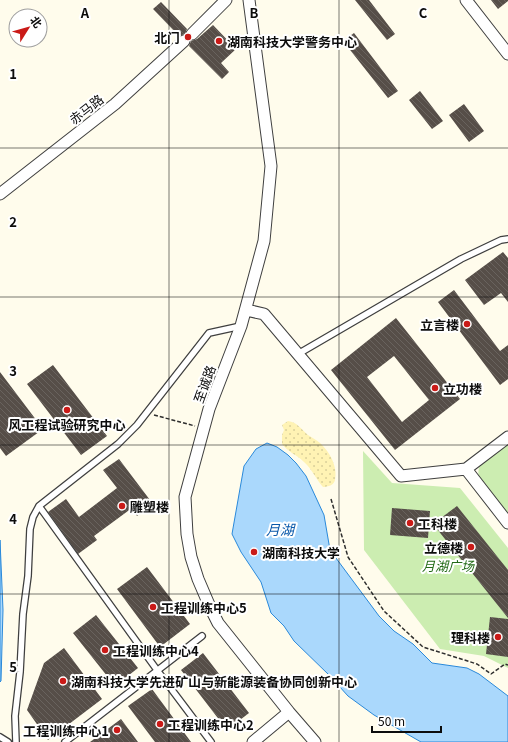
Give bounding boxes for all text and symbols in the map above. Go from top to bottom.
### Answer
text: A [80,3,90,22]
text: B [250,3,259,22]
text: C [419,3,428,22]
north arrow [8,8,48,48]
text: 北 [27,12,46,31]
place label: 北门 [154,28,180,47]
marker: 北门 [183,32,193,42]
place label: 湖南科技大学警务中心 [227,32,357,51]
marker: 湖南科技大学警务中心 [214,36,224,46]
text: 1 [9,64,17,83]
street label: 赤马路 [65,90,107,128]
text: 2 [9,212,17,231]
place label: 立言楼 [420,315,459,334]
marker: 立言楼 [462,319,472,329]
text: 3 [9,361,17,380]
street label: 至诚路 [188,362,220,406]
place label: 立功楼 [443,379,482,398]
marker: 立功楼 [430,383,440,393]
marker: 风工程试验研究中心 [62,405,72,415]
place label: 风工程试验研究中心 [8,415,126,434]
place label: 雕塑楼 [130,497,169,516]
marker: 雕塑楼 [117,501,127,511]
text: 4 [9,509,17,528]
place label: 工科楼 [418,514,457,533]
marker: 工科楼 [405,518,415,528]
water label: 月湖 [266,519,296,539]
place label: 立德楼 [424,538,463,557]
marker: 立德楼 [466,542,476,552]
place label: 湖南科技大学 [262,543,340,562]
marker: 湖南科技大学 [249,547,259,557]
park label: 月湖广场 [422,556,475,575]
place label: 工程训练中心5 [161,598,247,617]
marker: 工程训练中心5 [148,602,158,612]
place label: 理科楼 [451,628,490,647]
marker: 理科楼 [493,632,503,642]
place label: 工程训练中心4 [113,641,199,660]
marker: 工程训练中心4 [100,645,110,655]
text: 5 [9,657,17,676]
place label: 湖南科技大学先进矿山与新能源装备协同创新中心 [71,672,357,691]
marker: 湖南科技大学先进矿山与新能源装备协同创新中心 [58,676,68,686]
scale bar [372,708,441,734]
text: 50 m [378,712,405,729]
place label: 工程训练中心2 [168,715,254,734]
marker: 工程训练中心2 [155,719,165,729]
place label: 工程训练中心1 [23,721,109,740]
marker: 工程训练中心1 [112,725,122,735]

